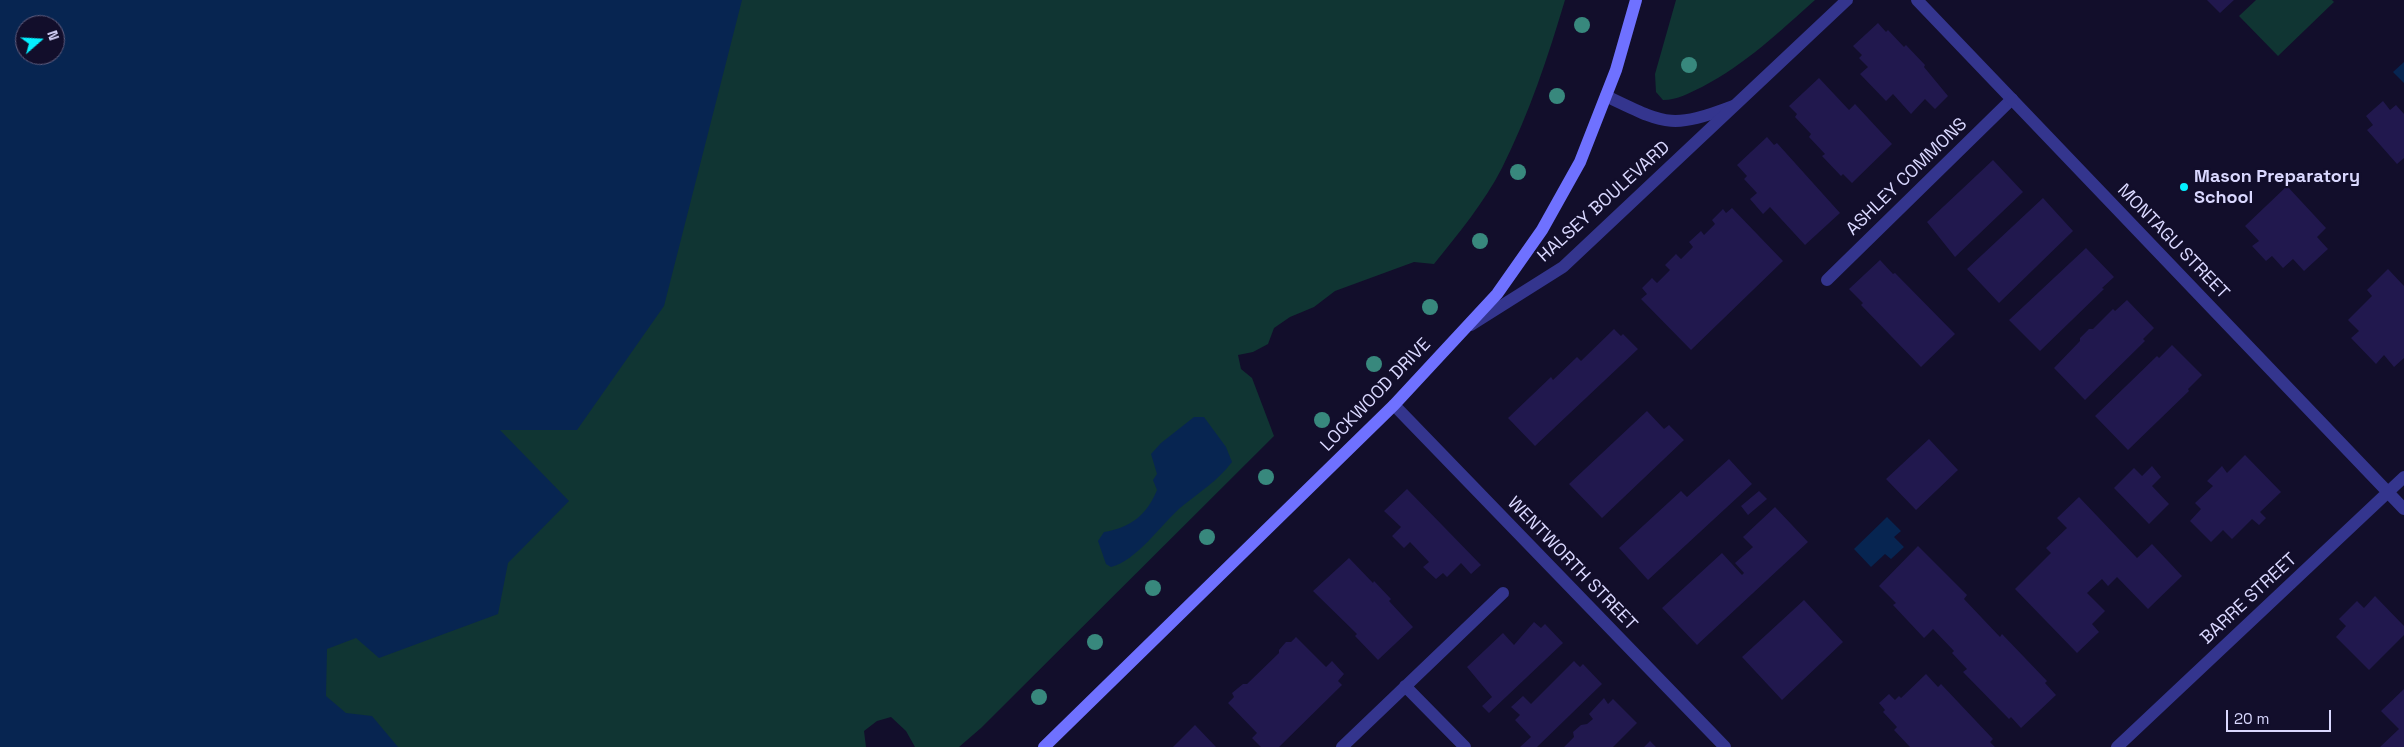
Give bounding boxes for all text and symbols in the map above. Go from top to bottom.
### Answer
north arrow [15,15,65,65]
text: N [43,28,63,43]
street label: ASHLEY COMMONS [1842,114,1972,240]
street label: HALSEY BOULEVARD [1533,137,1675,267]
place label: Mason Preparatory School [2194,166,2360,208]
street label: MONTAGU STREET [2113,180,2233,304]
marker: Mason Preparatory School [2178,181,2190,193]
street label: LOCKWOOD DRIVE [1317,334,1435,456]
street label: WENTWORTH STREET [1503,493,1641,635]
street label: BARRE STREET [2196,549,2302,649]
scale bar [2229,700,2334,732]
text: 20 m [2234,709,2269,728]

